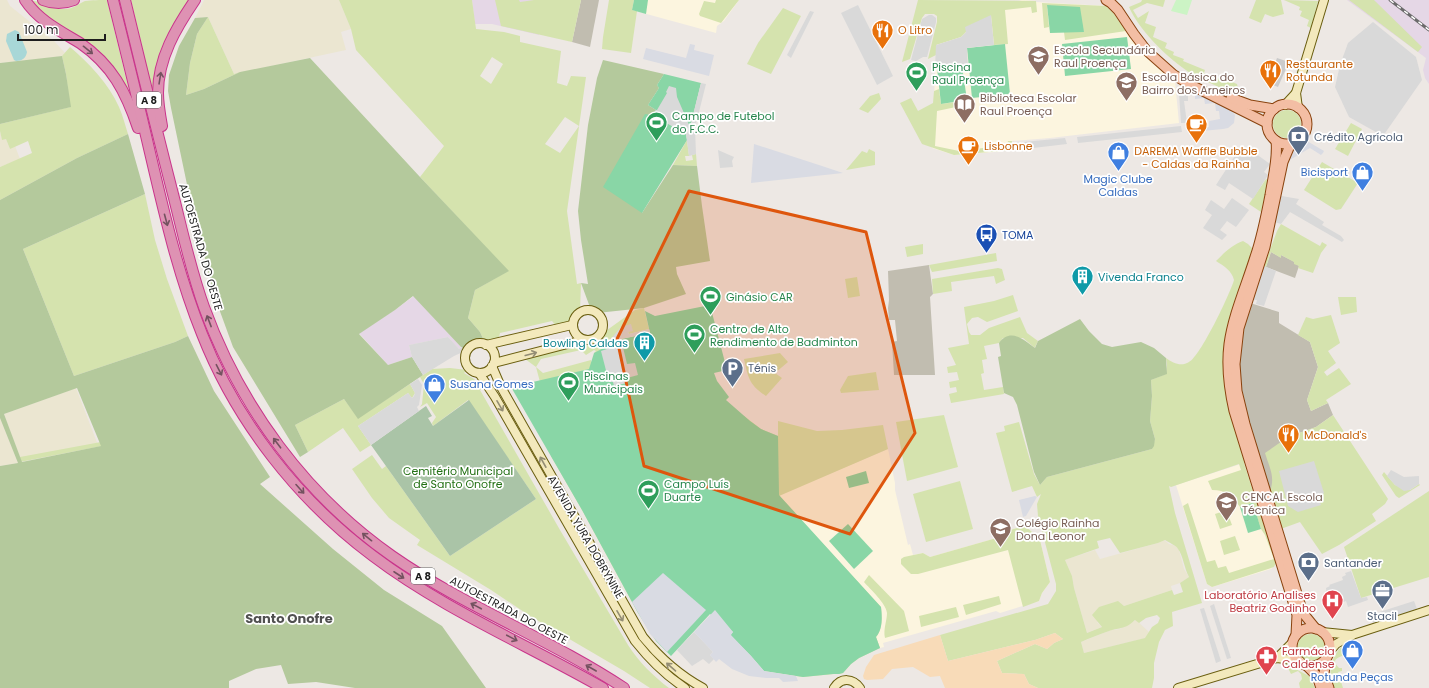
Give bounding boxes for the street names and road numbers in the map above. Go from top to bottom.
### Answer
road number: A 8 [137,92,161,108]
street label: AUTOESTRADA DO OESTE [175,182,227,312]
street label: AVENIDA YURA DOBRYNINE [544,472,628,602]
road number: A 8 [411,568,435,584]
street label: AUTOESTRADA DO OESTE [447,572,571,648]

